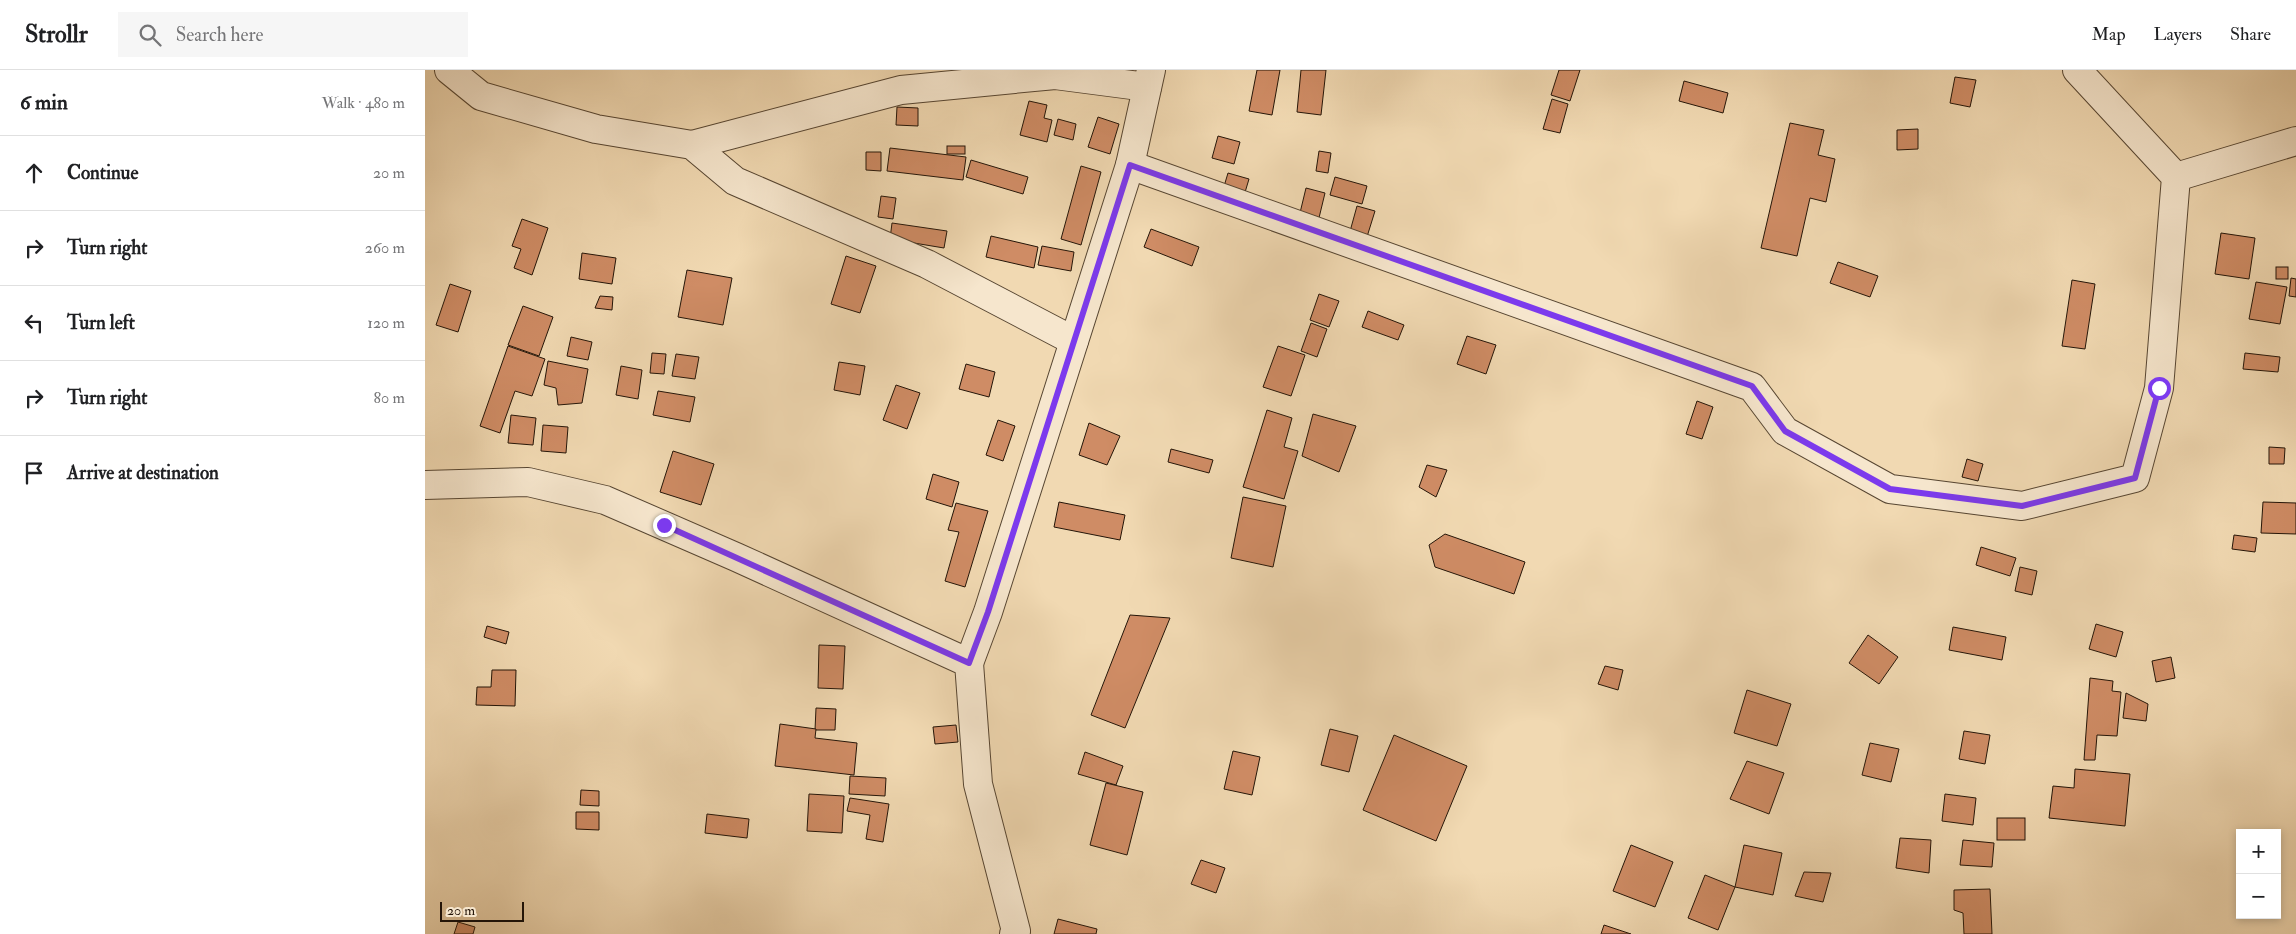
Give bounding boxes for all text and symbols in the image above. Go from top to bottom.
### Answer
search box [118,12,468,57]
text: Strollr [25,19,88,50]
icon: search [136,21,164,49]
text: Search here [176,23,264,47]
text: Map [2092,23,2126,46]
text: Layers [2154,23,2202,46]
text: Share [2230,23,2271,46]
text: 6 min [20,89,68,116]
text: Walk · 480 m [322,93,405,113]
icon: ahead [20,159,48,187]
text: Continue [67,161,138,185]
text: 20 m [373,163,405,183]
icon: right [20,234,48,262]
text: Turn right [67,236,147,260]
text: 260 m [365,238,405,258]
icon: left [20,309,48,337]
text: Turn left [67,311,135,335]
text: 120 m [367,313,405,333]
route start [2148,377,2171,400]
icon: right [20,384,48,412]
text: Turn right [67,386,147,410]
text: 80 m [374,388,405,408]
icon: arrive [20,459,48,487]
text: Arrive at destination [67,461,219,485]
route end [653,514,676,537]
map controls [2236,829,2281,919]
button: + [2236,829,2281,874]
button: − [2236,874,2281,919]
scale bar [440,899,524,922]
text: 20 m [447,902,475,919]

